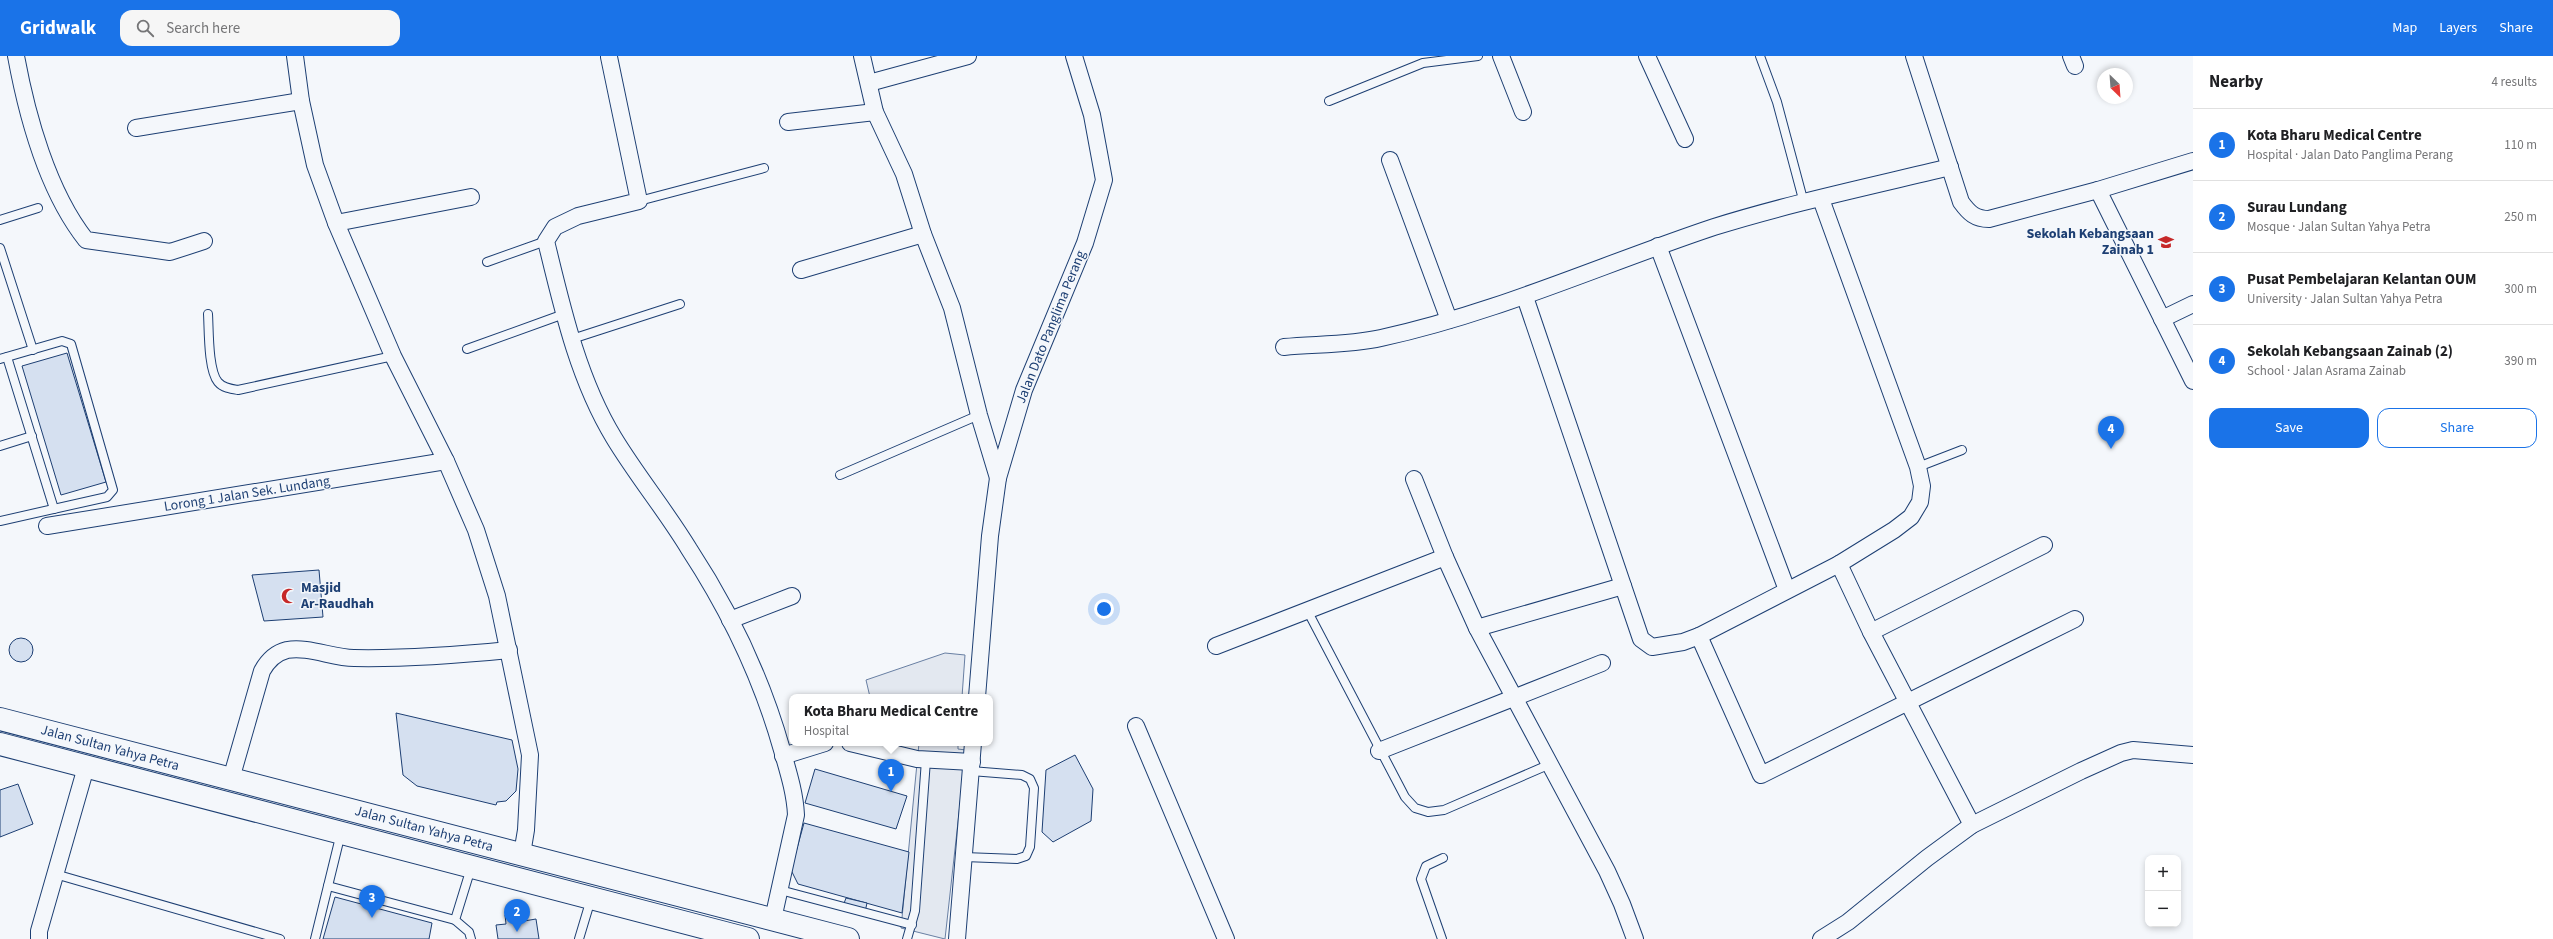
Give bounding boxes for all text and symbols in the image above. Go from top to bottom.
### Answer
search box [120,10,400,46]
text: Gridwalk [20,15,96,42]
icon: search [134,17,156,39]
text: Search here [166,18,240,39]
text: Map [2392,18,2417,38]
text: Layers [2439,18,2477,38]
text: Share [2499,18,2533,38]
north arrow [2097,68,2133,104]
text: Nearby [2209,70,2263,94]
text: 4 results [2492,73,2537,91]
text: Kota Bharu Medical Centre [2247,125,2422,146]
text: 1 [2219,136,2225,154]
text: 110 m [2504,136,2537,154]
text: Hospital · Jalan Dato Panglima Perang [2247,146,2453,164]
text: Surau Lundang [2247,197,2347,218]
text: 2 [2219,208,2225,226]
text: 250 m [2504,208,2537,226]
text: Mosque · Jalan Sultan Yahya Petra [2247,218,2431,236]
place label: Sekolah Kebangsaan Zainab 1 [2026,224,2154,260]
school or university icon: Sekolah Kebangsaan Zainab 1 [2157,233,2175,251]
street label: Jalan Dato Panglima Perang [1011,247,1091,407]
text: Pusat Pembelajaran Kelantan OUM [2247,269,2477,290]
text: 3 [2219,280,2225,298]
text: 300 m [2504,280,2537,298]
text: University · Jalan Sultan Yahya Petra [2247,290,2443,308]
text: Sekolah Kebangsaan Zainab (2) [2247,341,2453,362]
text: 4 [2219,352,2225,370]
text: 390 m [2504,352,2537,370]
text: School · Jalan Asrama Zainab [2247,362,2406,380]
button: Save [2209,408,2369,448]
button: Share [2377,408,2537,448]
pin: 4 [2098,416,2124,449]
street label: Lorong 1 Jalan Sek. Lundang [162,471,332,517]
place label: Masjid Ar-Raudhah [300,578,374,614]
mosque icon: Masjid Ar-Raudhah [280,587,298,605]
your location [1094,599,1114,619]
popup [789,694,993,746]
text: Kota Bharu Medical Centre [804,701,978,722]
street label: Jalan Sultan Yahya Petra [38,720,182,776]
text: Hospital [804,722,849,740]
pin: 1 [878,759,904,792]
street label: Jalan Sultan Yahya Petra [352,801,496,857]
map controls [2145,855,2181,927]
button: + [2145,855,2181,891]
pin: 3 [359,885,385,918]
button: − [2145,891,2181,927]
pin: 2 [504,899,530,932]

